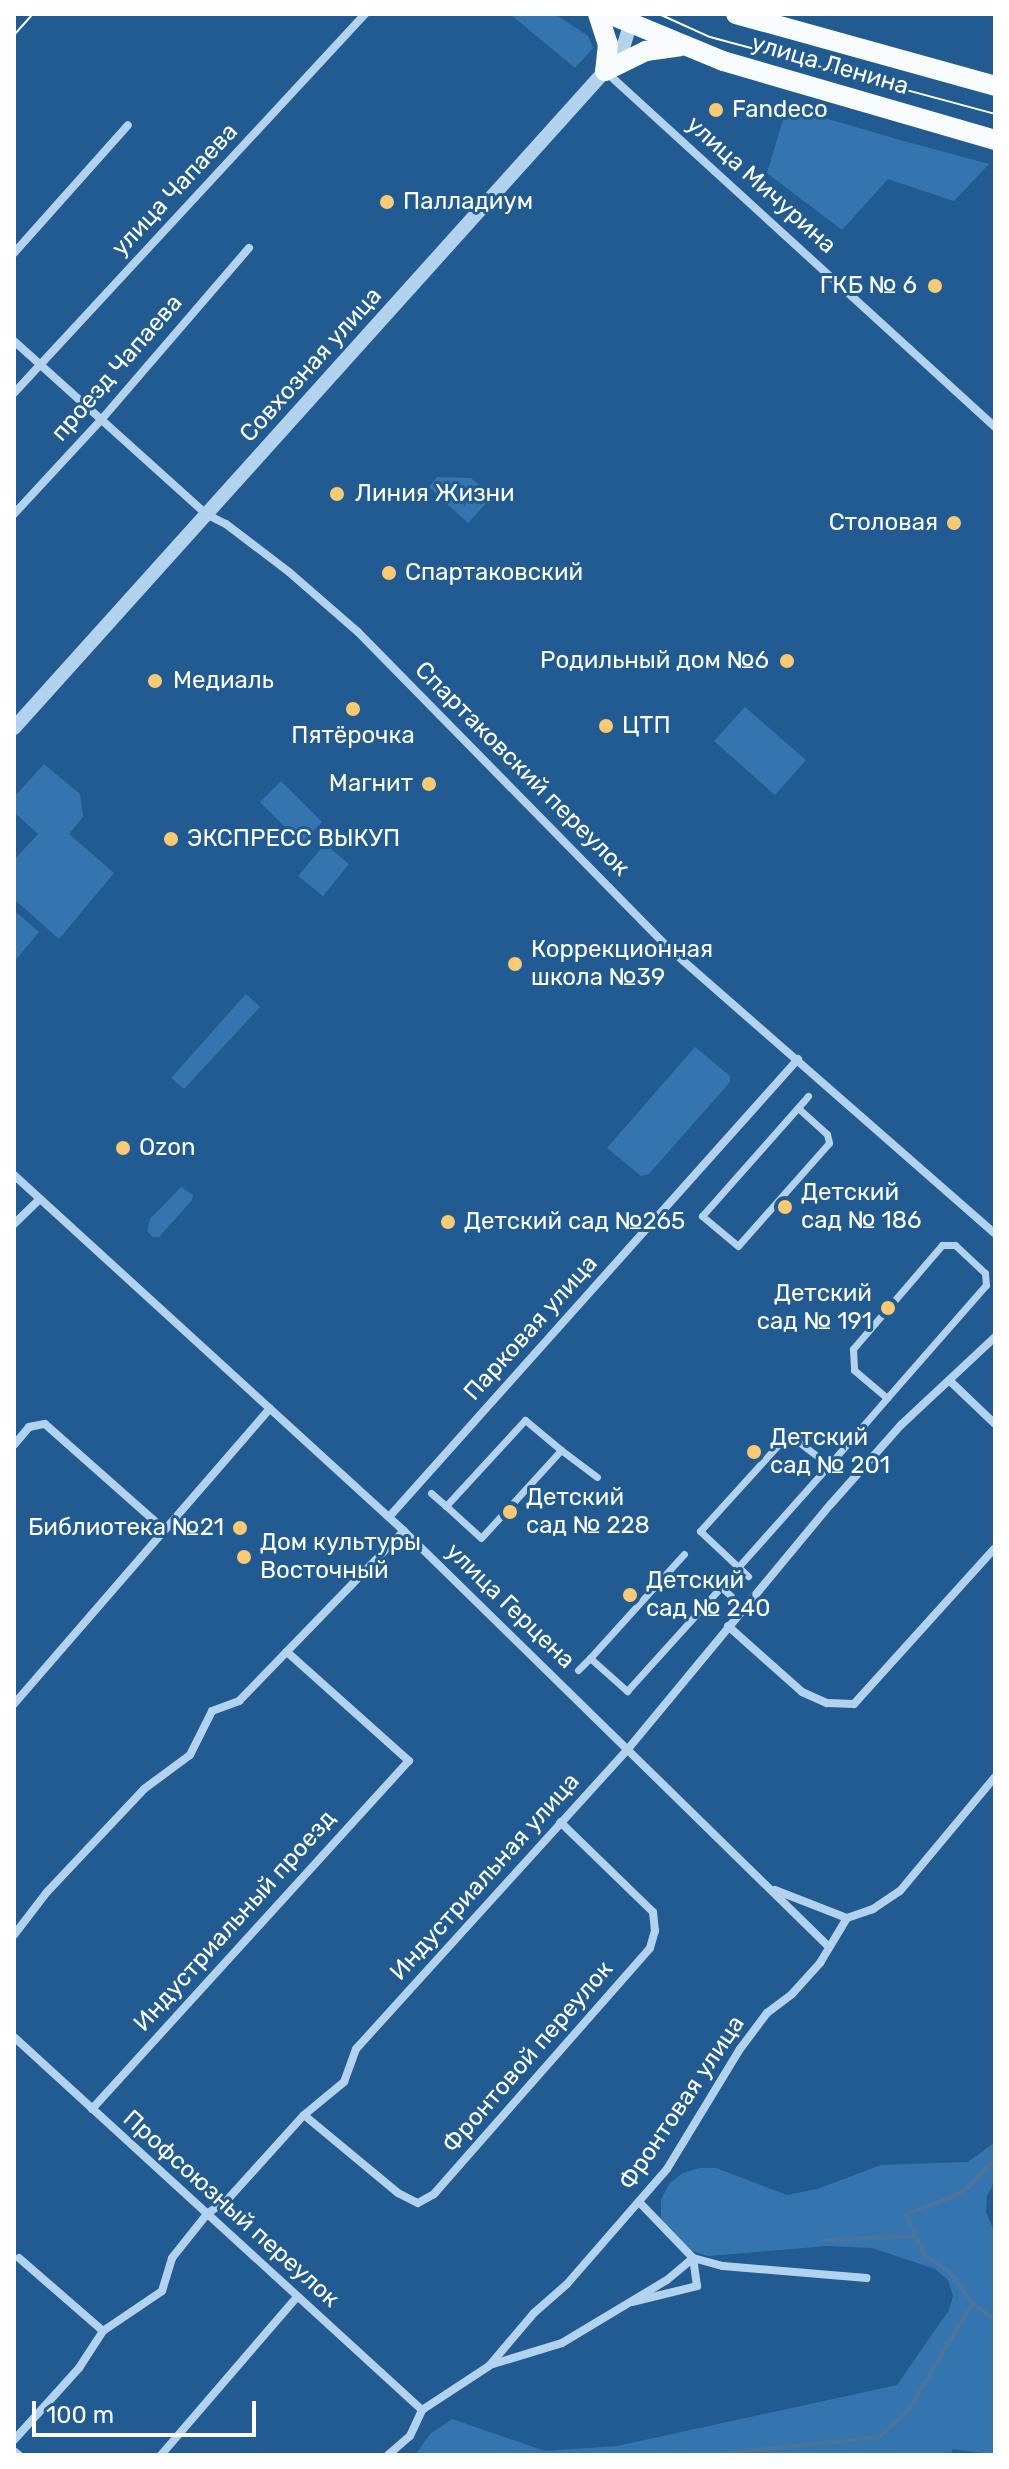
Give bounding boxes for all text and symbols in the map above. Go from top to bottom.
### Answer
street label: улица Ленина [748,29,912,101]
place label: Fandeco [732,96,828,124]
marker: Fandeco [707,101,725,119]
street label: улица Мичурина [680,110,842,260]
street label: улица Чапаева [106,117,244,263]
place label: Палладиум [403,188,533,216]
marker: Палладиум [378,193,396,211]
place label: ГКБ № 6 [820,272,917,300]
marker: ГКБ № 6 [924,275,946,297]
street label: Совхозная улица [234,282,388,448]
street label: проезд Чапаева [45,289,189,447]
place label: Линия Жизни [355,480,515,508]
marker: Линия Жизни [326,483,348,505]
place label: Столовая [829,509,938,537]
marker: Столовая [945,514,963,532]
place label: Спартаковский [405,559,583,587]
marker: Спартаковский [380,564,398,582]
place label: Родильный дом №6 [540,647,769,675]
marker: Родильный дом №6 [776,650,798,672]
street label: Спартаковский переулок [409,656,635,882]
place label: Медиаль [173,667,274,695]
marker: Медиаль [144,670,166,692]
marker: Пятёрочка [344,700,362,718]
place label: ЦТП [622,712,671,740]
marker: ЦТП [597,717,615,735]
place label: Пятёрочка [291,722,415,750]
place label: Магнит [329,770,413,798]
marker: Магнит [420,775,438,793]
place label: ЭКСПРЕСС ВЫКУП [187,825,400,853]
marker: ЭКСПРЕСС ВЫКУП [162,830,180,848]
place label: Коррекционная школа №39 [531,936,713,992]
marker: Коррекционная школа №39 [506,955,524,973]
place label: Ozon [139,1134,196,1162]
marker: Ozon [114,1139,132,1157]
place label: Детский сад № 186 [801,1179,921,1235]
marker: Детский сад № 186 [776,1198,794,1216]
place label: Детский сад №265 [464,1208,685,1236]
marker: Детский сад №265 [439,1213,457,1231]
street label: Парковая улица [458,1249,604,1407]
place label: Детский сад № 191 [757,1280,872,1336]
marker: Детский сад № 191 [879,1299,897,1317]
place label: Детский сад № 201 [770,1424,890,1480]
marker: Детский сад № 201 [745,1443,763,1461]
place label: Детский сад № 228 [526,1484,650,1540]
marker: Детский сад № 228 [501,1503,519,1521]
place label: Библиотека №21 [28,1514,224,1542]
marker: Библиотека №21 [231,1519,249,1537]
place label: Дом культуры Восточный [260,1529,421,1585]
street label: улица Герцена [439,1537,581,1675]
marker: Дом культуры Восточный [235,1548,253,1566]
place label: Детский сад № 240 [646,1567,770,1623]
marker: Детский сад № 240 [621,1586,639,1604]
street label: Индустриальная улица [384,1767,586,1987]
street label: Индустриальный проезд [128,1804,342,2038]
street label: Фронтовой переулок [437,1955,619,2159]
street label: Фронтовая улица [613,2010,751,2196]
street label: Профсоюзный переулок [117,2104,345,2314]
scale bar [36,2385,260,2435]
text: 100 m [46,2401,114,2429]

